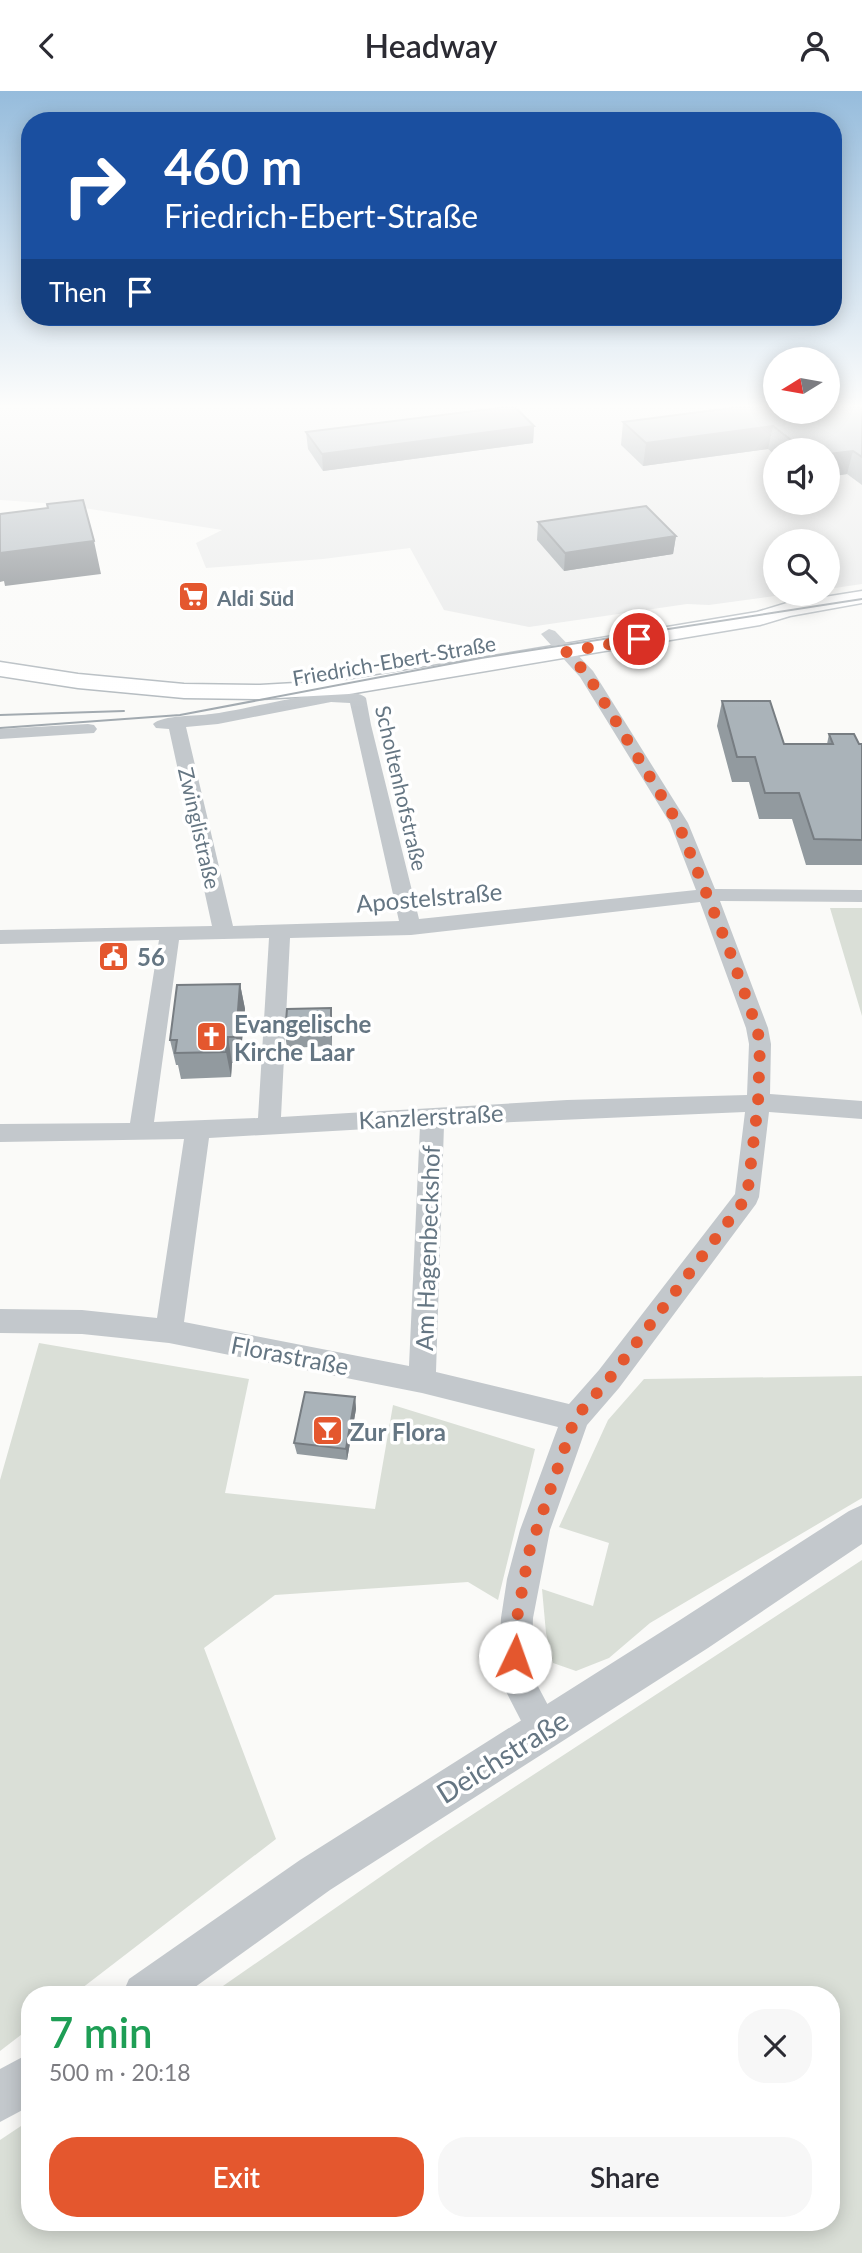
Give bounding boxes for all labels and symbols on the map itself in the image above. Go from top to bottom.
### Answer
north arrow [763,347,840,423]
supermarket icon: Aldi Süd [177,580,211,614]
place label: Aldi Süd [216,585,294,610]
pin [609,609,669,669]
street label: Friedrich-Ebert-Straße [290,630,498,690]
street label: Scholtenhofstraße [371,703,433,873]
street label: Zwinglistraße [174,765,226,891]
street label: Apostelstraße [355,876,503,918]
public building icon: 56 [97,939,131,973]
place label: 56 [137,942,165,971]
place label: Evangelische Kirche Laar [234,1009,371,1066]
church icon: Evangelische Kirche Laar [194,1020,228,1054]
street label: Kanzlerstraße [358,1098,504,1134]
street label: Am Hagenbeckshof [409,1144,445,1351]
street label: Florastraße [229,1329,351,1381]
bar icon: Zur Flora [310,1414,344,1448]
place label: Zur Flora [350,1417,446,1446]
position arrow [478,1620,552,1694]
street label: Deichstraße [430,1702,574,1810]

